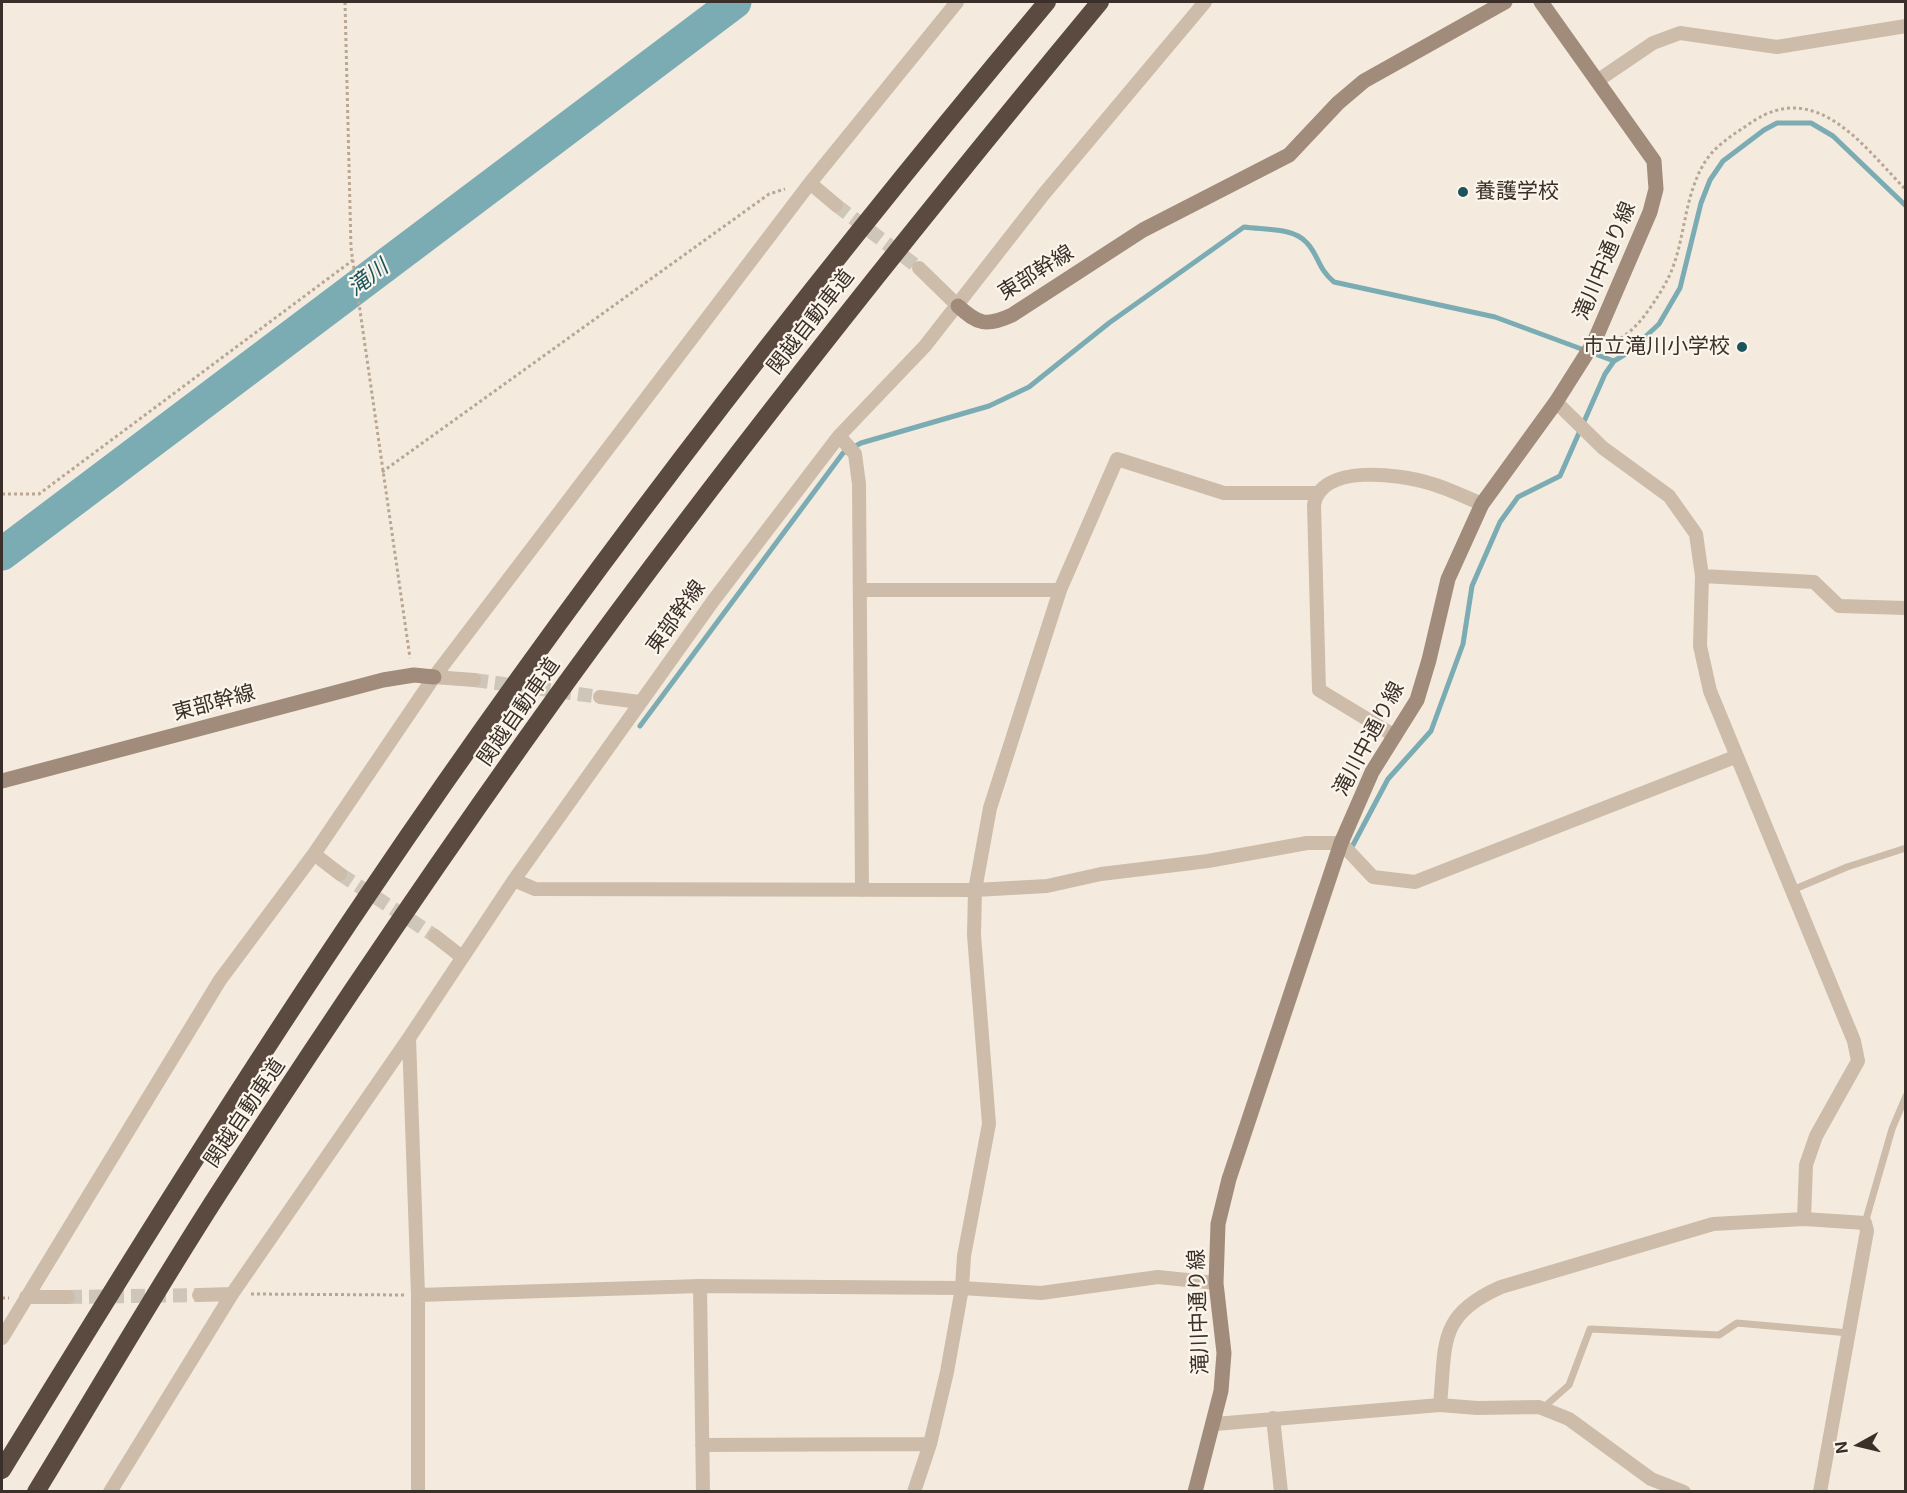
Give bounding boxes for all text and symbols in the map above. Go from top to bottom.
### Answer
place label: 養護学校 [1475,179,1559,205]
marker: 養護学校 [1456,185,1470,199]
street label: 滝川中通り線 [1569,198,1641,324]
street label: 東部幹線 [994,240,1078,306]
water label: 滝川 [342,254,394,302]
street label: 関越自動車道 [762,265,860,379]
place label: 市立滝川小学校 [1583,334,1730,360]
marker: 市立滝川小学校 [1735,340,1749,354]
street label: 東部幹線 [641,576,711,658]
street label: 関越自動車道 [473,653,565,771]
street label: 滝川中通り線 [1328,677,1410,801]
street label: 東部幹線 [170,680,258,726]
street label: 関越自動車道 [199,1054,291,1172]
street label: 滝川中通り線 [1184,1249,1214,1375]
north arrow [1829,1415,1889,1475]
text: N [1830,1440,1852,1455]

